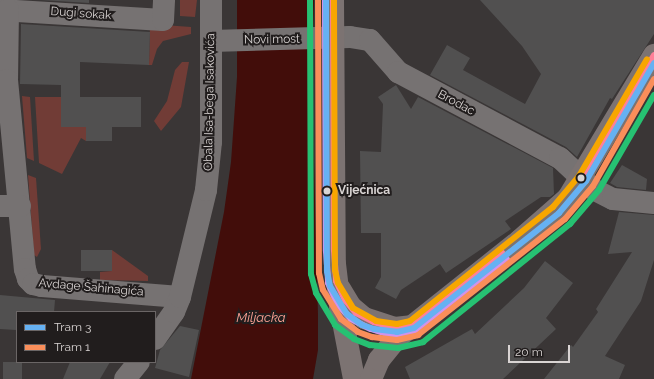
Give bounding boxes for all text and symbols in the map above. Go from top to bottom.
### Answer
street label: Dugi sokak [50,5,112,23]
street label: Novi most [244,32,300,48]
street label: Obala Isa-bega Isakovića [202,33,218,171]
street label: Brodac [435,87,477,119]
unlabelled marker [576,173,586,183]
marker: Vijećnica [320,184,334,198]
place label: Vijećnica [338,184,390,198]
street label: Avdage Šahinagića [38,276,144,300]
water label: Miljacka [236,310,286,326]
legend [16,311,156,363]
text: Tram 3 [54,320,91,334]
scale bar [510,337,572,363]
text: Tram 1 [54,340,90,354]
text: 20 m [515,345,543,359]

